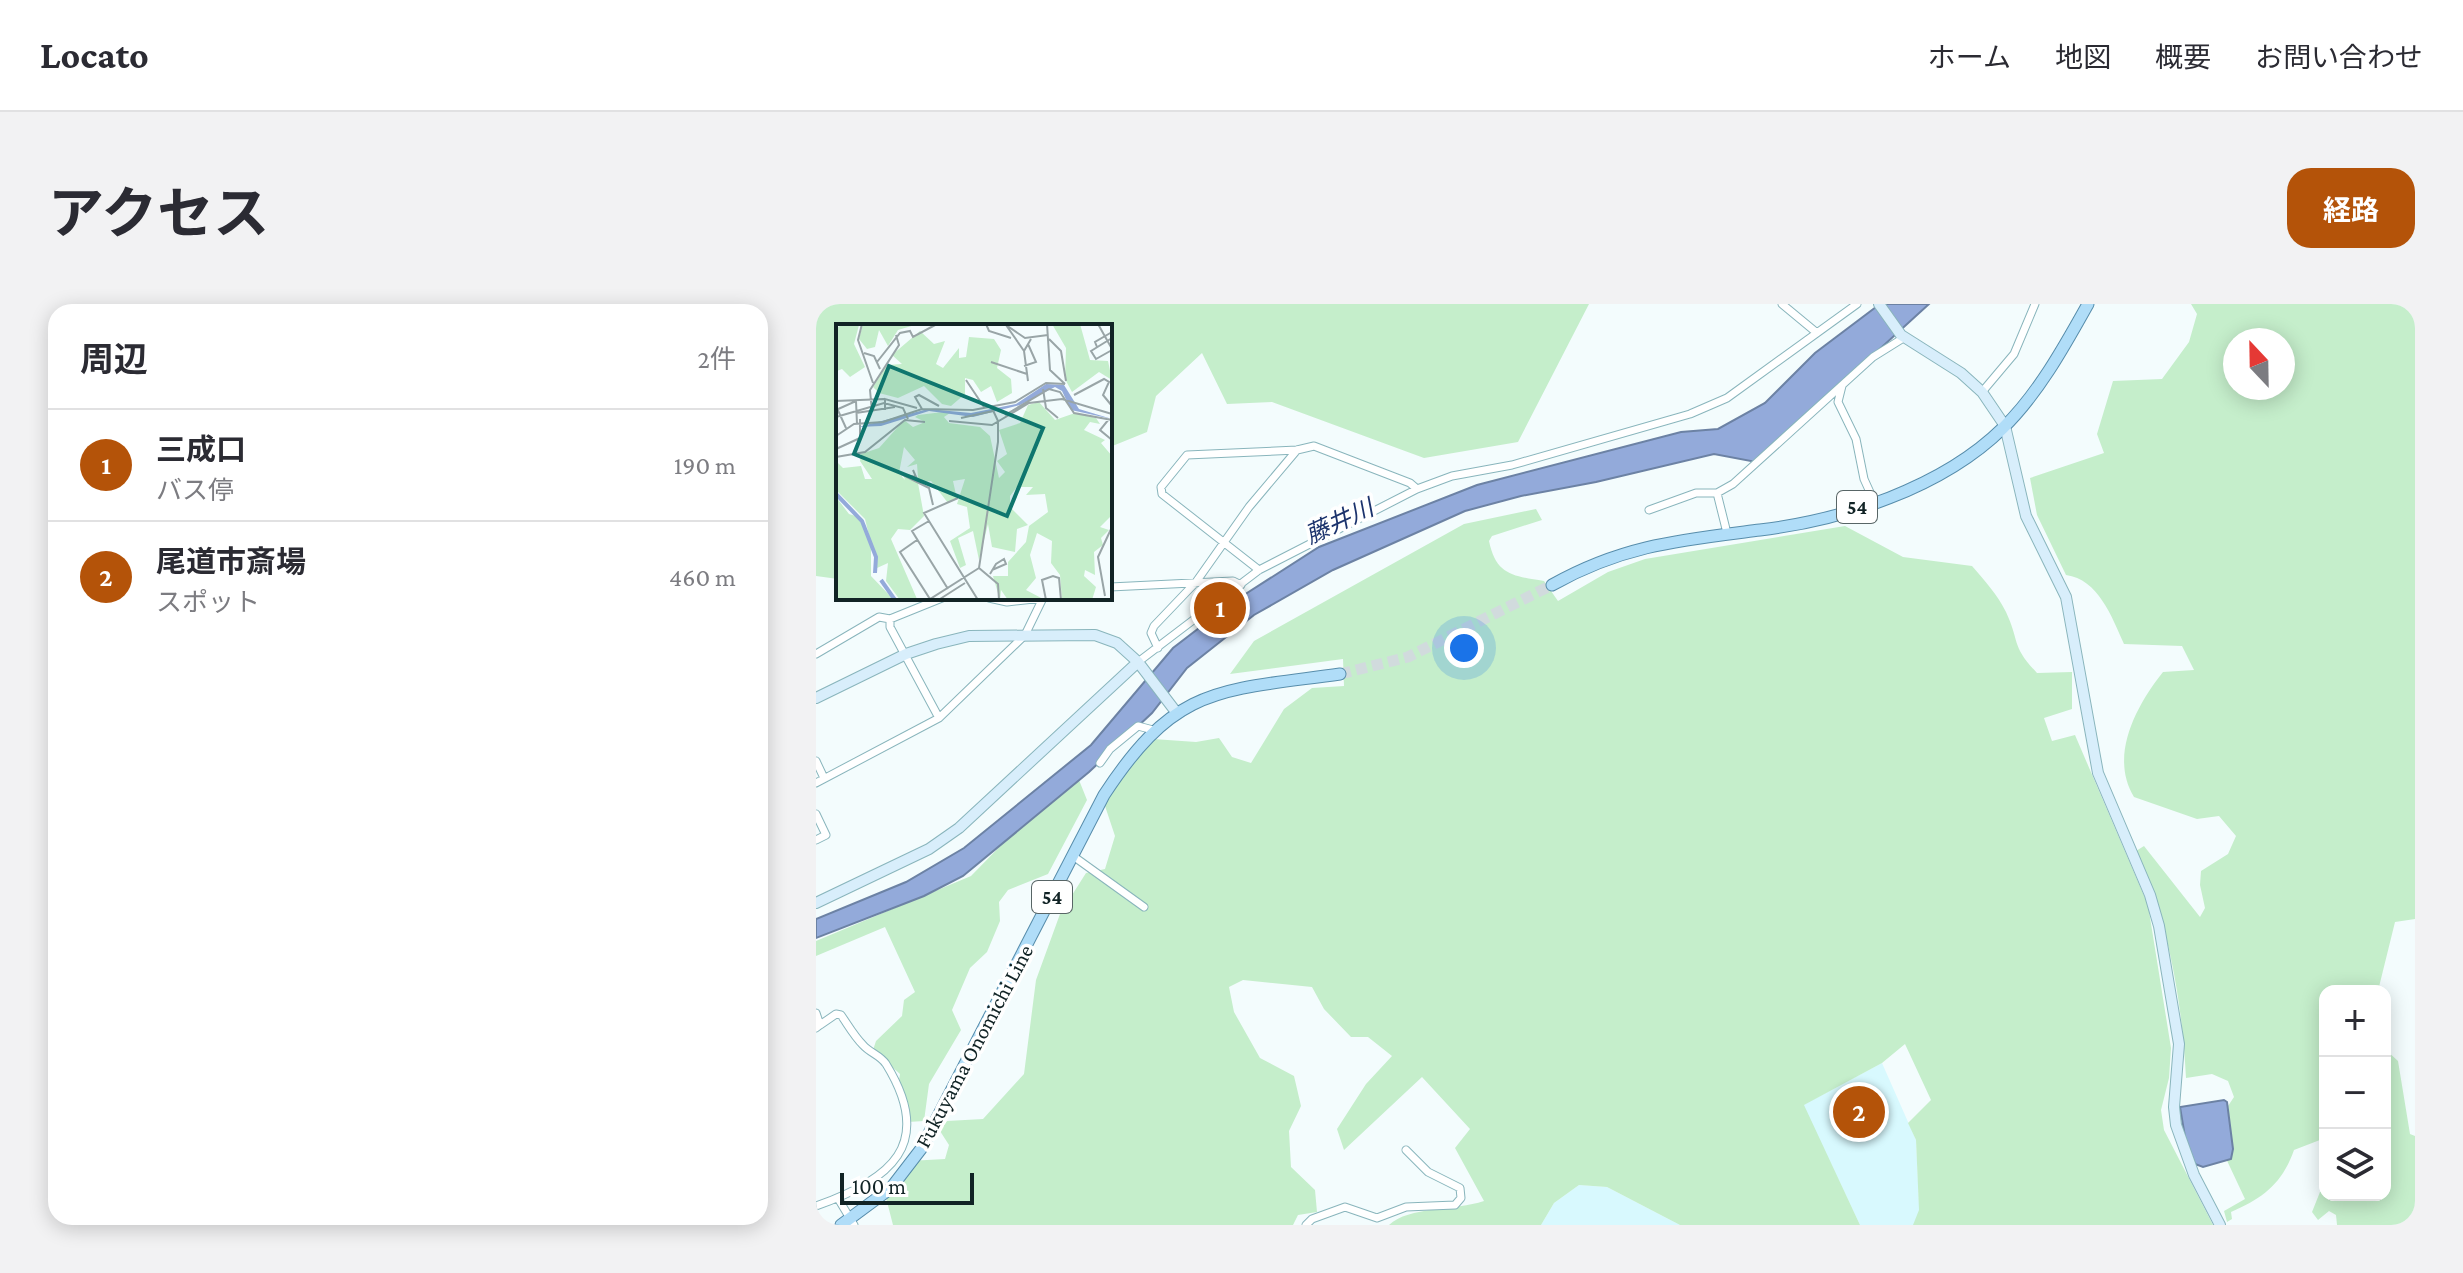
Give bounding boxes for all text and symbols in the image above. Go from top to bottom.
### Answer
text: Locato [40,34,149,76]
text: ホーム [1928,42,2011,73]
text: 地図 [2055,42,2111,73]
text: 概要 [2155,42,2211,73]
text: お問い合わせ [2255,42,2423,73]
button: 経路 [2287,168,2415,248]
text: アクセス [48,183,269,245]
inset map [836,324,1112,600]
north arrow [2223,328,2295,400]
text: 周辺 [80,341,148,378]
text: 2件 [698,345,736,374]
text: 三成口 [156,433,246,466]
text: 1 [101,451,111,480]
text: 190 m [674,451,736,480]
text: バス停 [156,476,234,505]
road number: 54 [1837,491,1877,523]
water label: 藤井川 [1301,492,1380,548]
text: 尾道市斎場 [156,545,306,578]
text: 2 [99,563,113,592]
text: 460 m [669,563,736,592]
pin: 1 [1194,578,1246,638]
text: スポット [156,588,260,617]
your location [1444,628,1484,668]
road number: 54 [1032,881,1072,913]
street label: Fukuyama Onomichi Line [910,940,1038,1152]
map controls [2319,985,2391,1201]
button: + [2319,985,2391,1057]
button: − [2319,1057,2391,1129]
pin: 2 [1833,1082,1885,1142]
button: layers [2319,1129,2391,1201]
scale bar [840,1169,974,1205]
text: 100 m [852,1174,906,1199]

